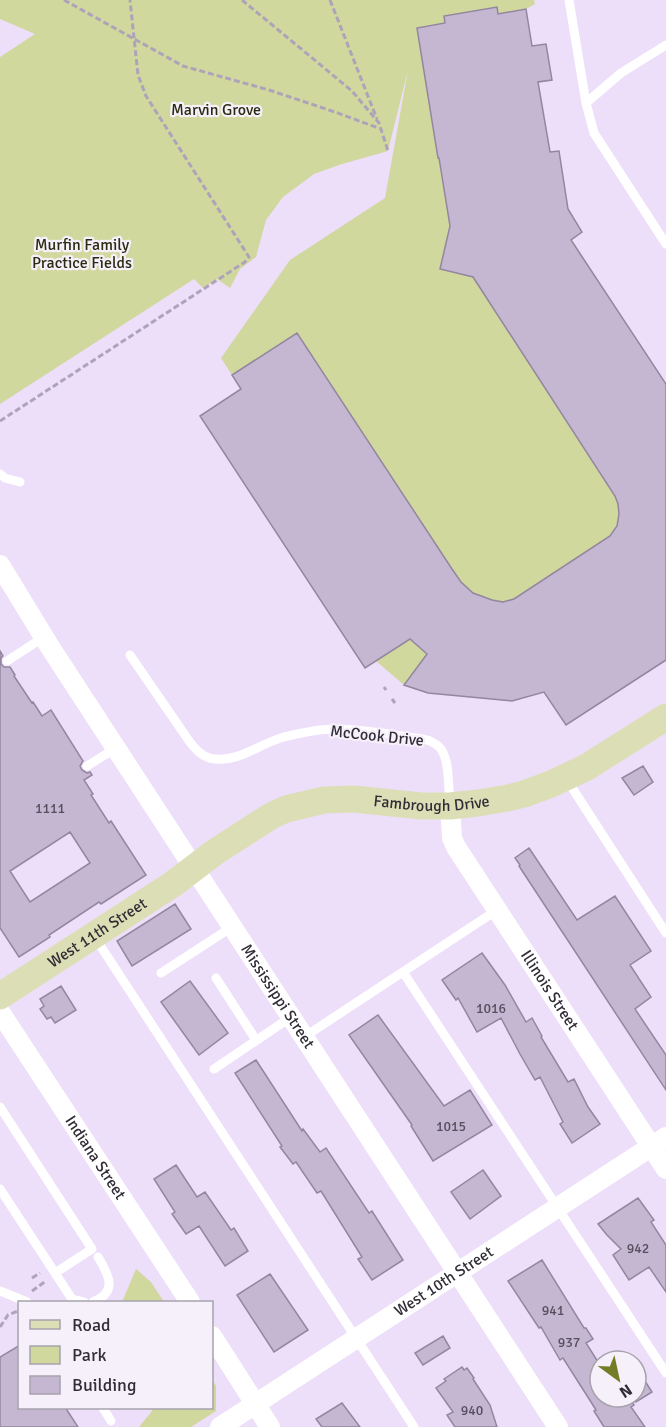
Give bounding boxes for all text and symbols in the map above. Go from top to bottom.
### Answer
park label: Marvin Grove [171,100,261,120]
park label: Murfin Family Practice Fields [32,235,132,273]
street label: McCook Drive [329,721,425,751]
street label: Fambrough Drive [373,791,491,816]
house number: 1111 [35,800,65,817]
street label: West 11th Street [44,893,151,972]
street label: Mississippi Street [236,940,319,1053]
street label: Illinois Street [516,946,583,1035]
house number: 1016 [476,1000,506,1017]
street label: Indiana Street [61,1112,130,1204]
house number: 1015 [436,1118,466,1135]
house number: 942 [627,1240,649,1257]
street label: West 10th Street [391,1242,497,1321]
legend [18,1301,213,1409]
house number: 941 [542,1302,564,1319]
text: Road [72,1314,111,1336]
house number: 937 [558,1334,580,1351]
text: Park [72,1344,107,1366]
north arrow [588,1349,648,1409]
text: Building [72,1374,136,1396]
text: N [616,1379,636,1402]
house number: 940 [461,1402,483,1419]

